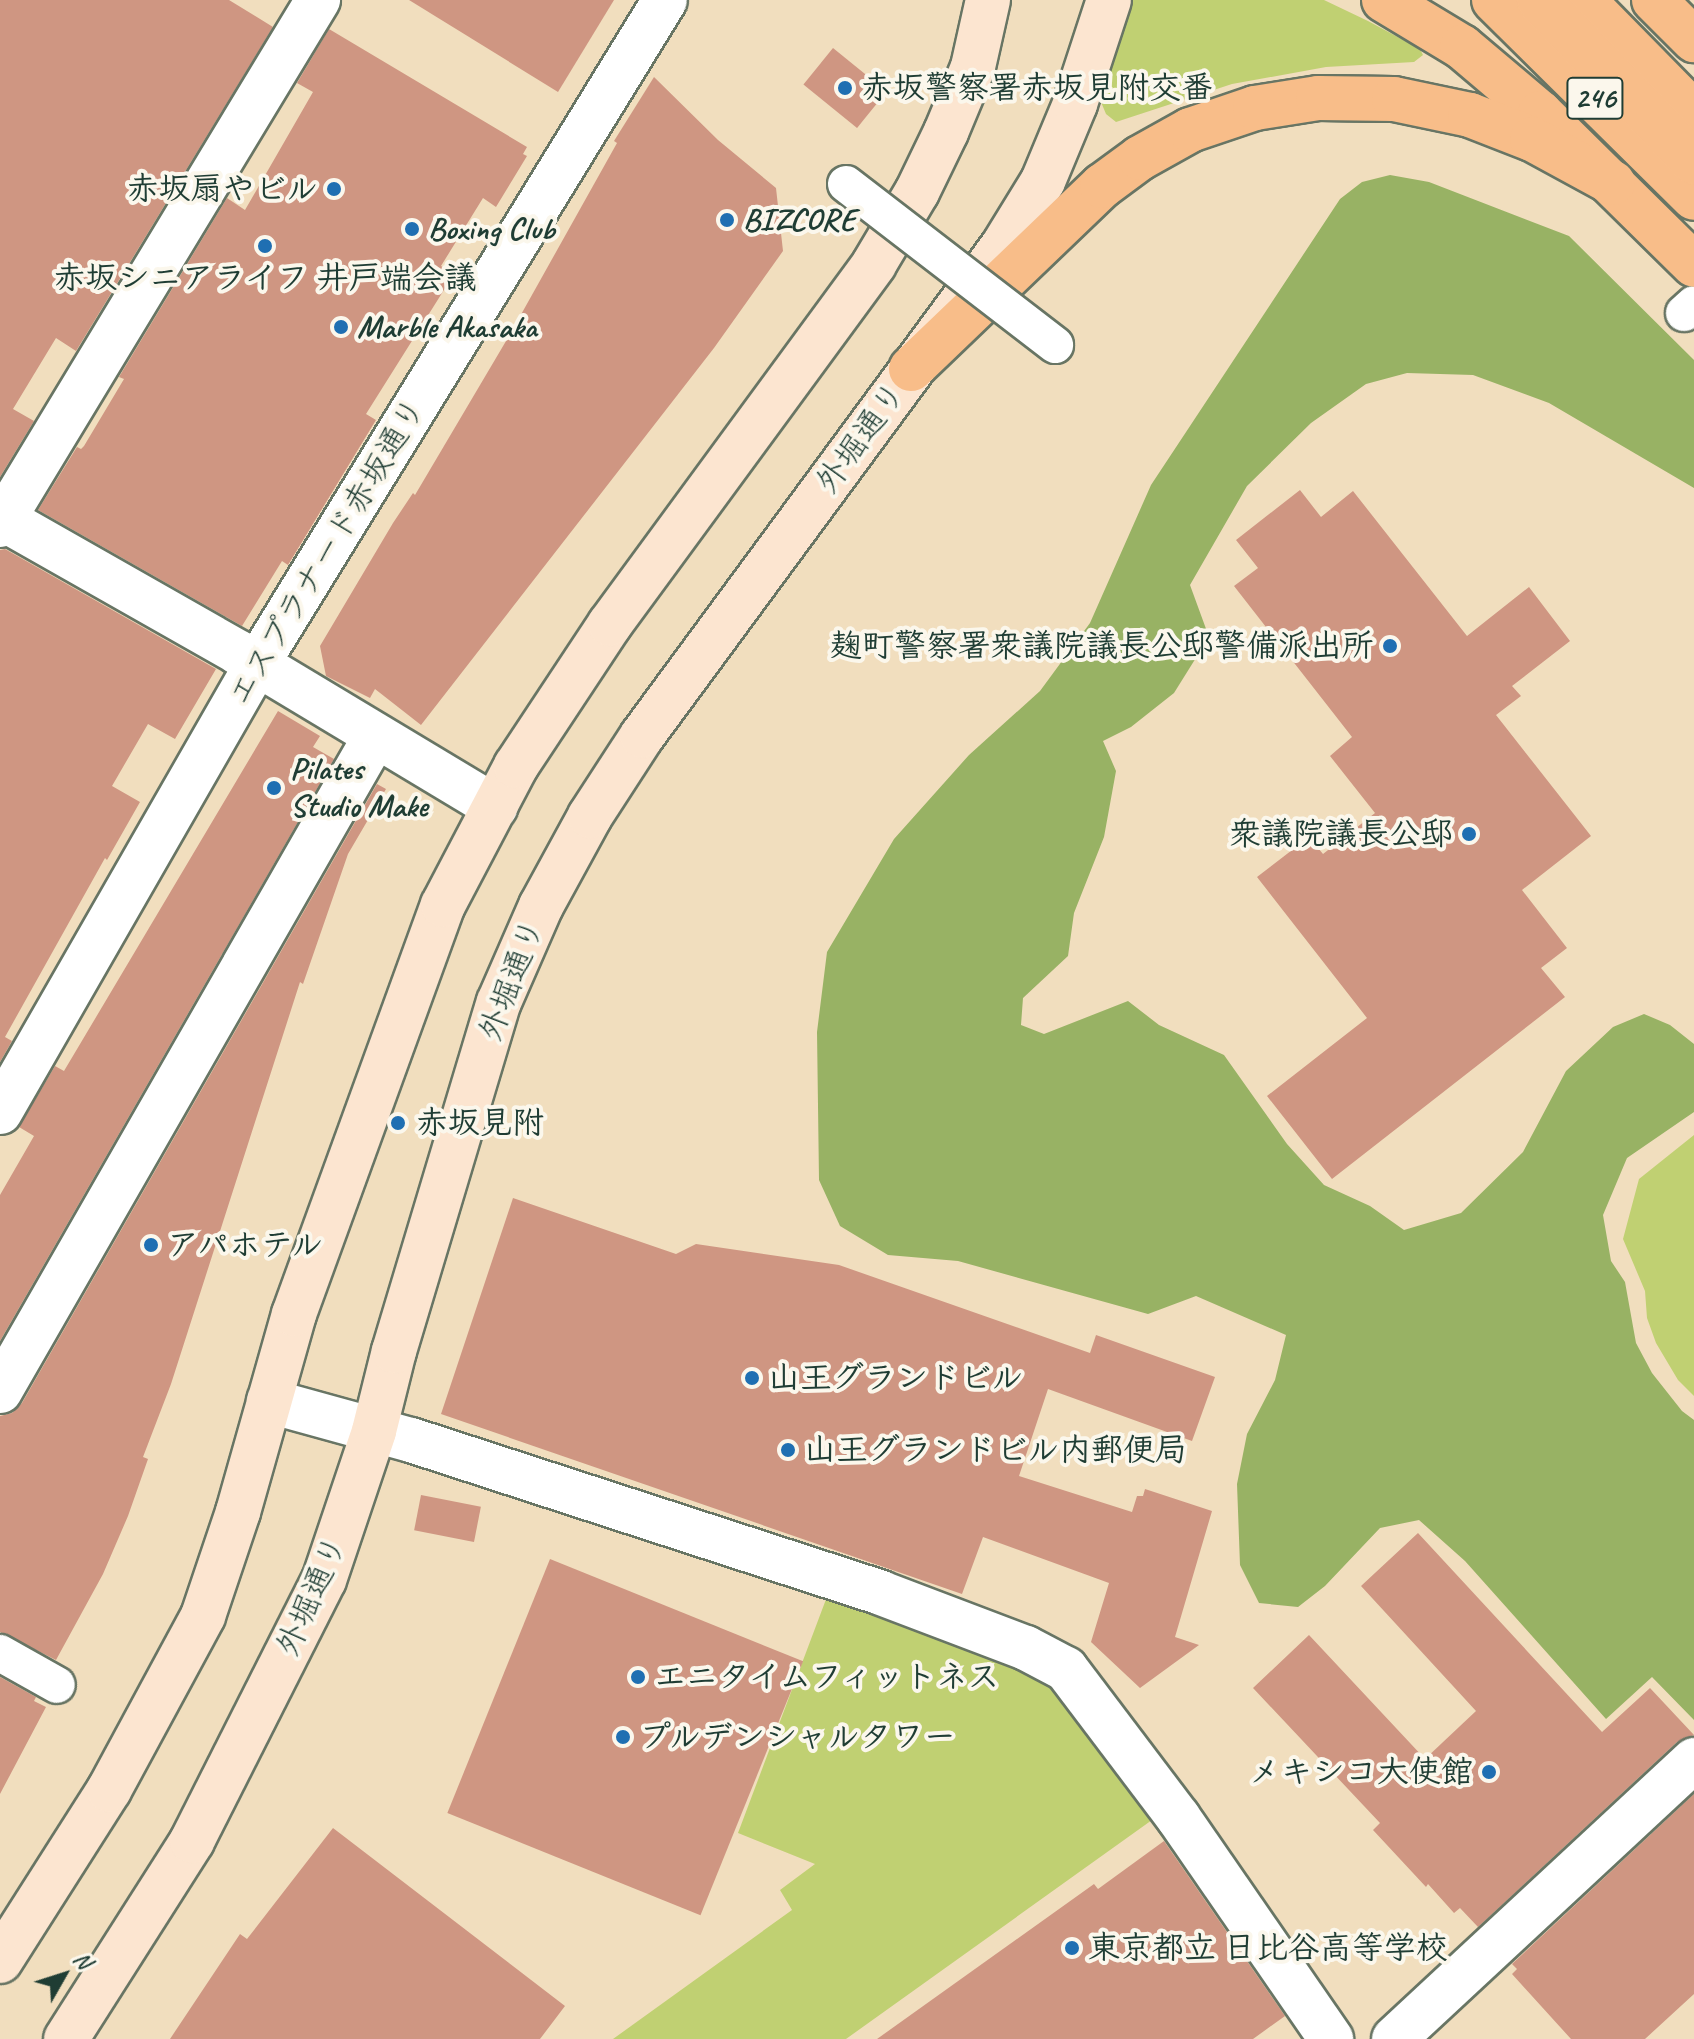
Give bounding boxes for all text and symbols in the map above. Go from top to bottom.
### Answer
place label: 赤坂警察署赤坂見附交番 [861,69,1213,107]
road number: 246 [1565,72,1625,124]
marker: 赤坂警察署赤坂見附交番 [836,79,854,97]
place label: 赤坂扇やビル [126,170,318,208]
marker: 赤坂扇やビル [325,180,343,198]
place label: BIZCORE [743,201,855,239]
place label: Boxing Club [428,210,555,248]
marker: BIZCORE [718,211,736,229]
marker: Boxing Club [403,220,421,238]
marker: 赤坂シニアライフ 井戸端会議 [256,237,274,255]
place label: 赤坂シニアライフ 井戸端会議 [53,259,477,297]
place label: Marble Akasaka [357,308,537,346]
marker: Marble Akasaka [332,318,350,336]
street label: 外堀通り [808,375,914,501]
street label: エスプラナード赤坂通り [220,391,434,713]
place label: 麹町警察署衆議院議長公邸警備派出所 [830,627,1374,665]
marker: 麹町警察署衆議院議長公邸警備派出所 [1381,637,1399,655]
place label: Pilates Studio Make [290,751,428,826]
marker: Pilates Studio Make [265,779,283,797]
place label: 衆議院議長公邸 [1229,815,1453,853]
marker: 衆議院議長公邸 [1460,825,1478,843]
street label: 外堀通り [471,913,553,1047]
place label: 赤坂見附 [416,1104,544,1142]
marker: 赤坂見附 [387,1112,409,1134]
place label: アパホテル [167,1226,327,1264]
marker: アパホテル [142,1236,160,1254]
place label: 山王グランドビル [768,1359,1024,1397]
marker: 山王グランドビル [743,1369,761,1387]
place label: 山王グランドビル内郵便局 [804,1431,1188,1469]
marker: 山王グランドビル内郵便局 [779,1441,797,1459]
street label: 外堀通り [268,1530,356,1662]
place label: エニタイムフィットネス [654,1658,1006,1696]
marker: エニタイムフィットネス [629,1668,647,1686]
place label: プルデンシャルタワー [639,1718,959,1756]
marker: プルデンシャルタワー [614,1728,632,1746]
place label: メキシコ大使館 [1249,1753,1473,1791]
marker: メキシコ大使館 [1480,1763,1498,1781]
place label: 東京都立 日比谷高等学校 [1088,1929,1448,1967]
north arrow [24,1935,104,2015]
marker: 東京都立 日比谷高等学校 [1063,1939,1081,1957]
text: N [67,1946,98,1974]

